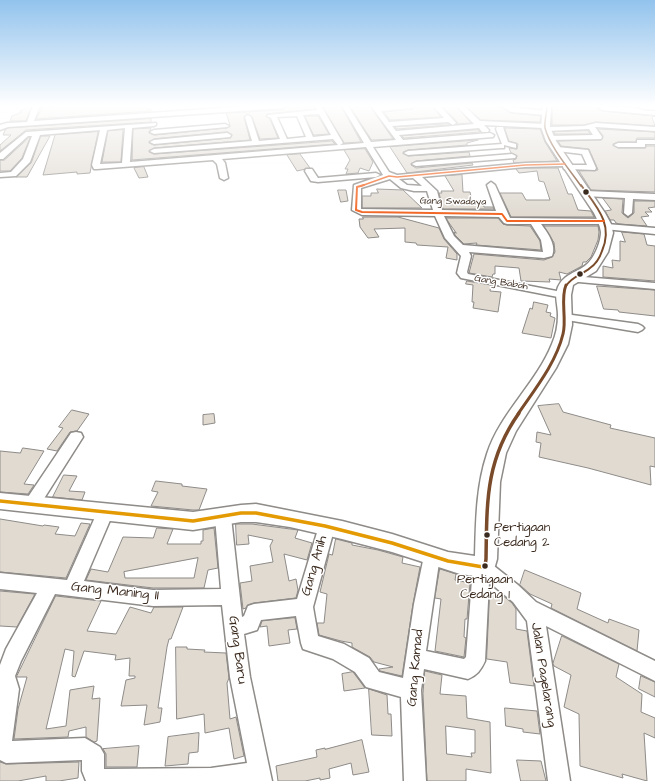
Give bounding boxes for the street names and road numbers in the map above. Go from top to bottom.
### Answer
street label: Gang Swadaya [420,195,486,209]
street label: Gang Babah [473,273,529,293]
street label: Gang Anih [298,534,332,598]
street label: Gang Maning II [70,579,160,605]
street label: Gang Baru [224,615,250,685]
street label: Jalan Pagelarang [526,621,560,729]
street label: Gang Kamad [404,629,428,707]

